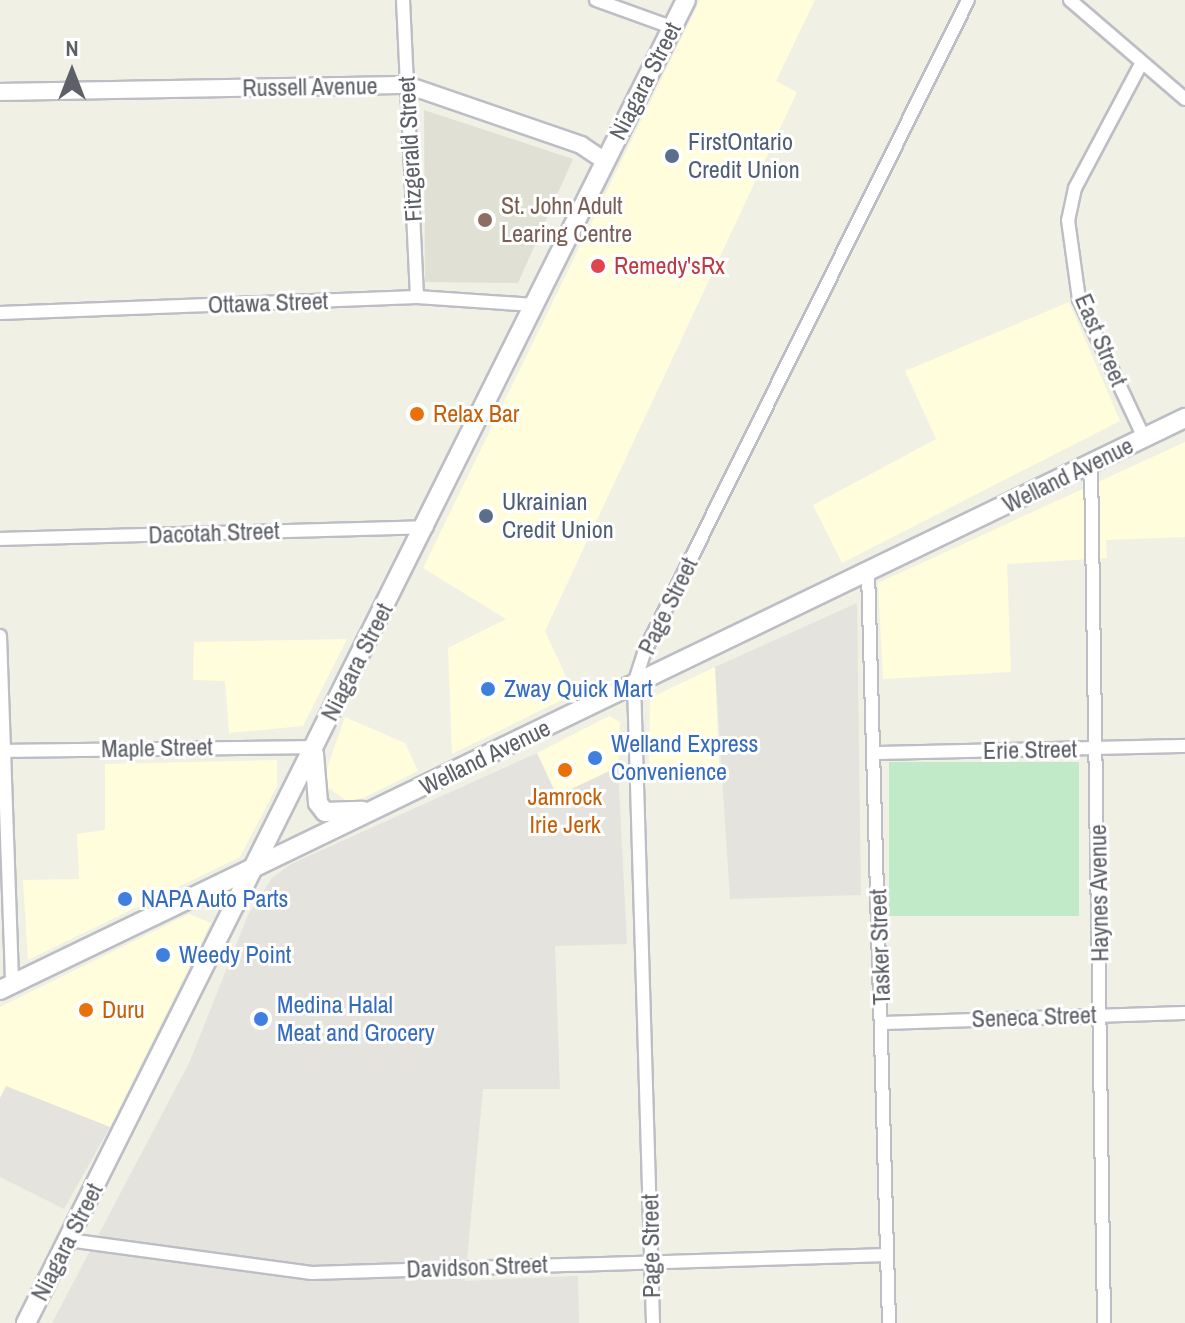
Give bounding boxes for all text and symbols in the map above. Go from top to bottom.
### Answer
street label: Niagara Street [603,17,687,145]
north arrow [32,32,112,112]
text: N [65,33,79,63]
street label: Russell Avenue [242,71,378,103]
street label: Fitzgerald Street [392,76,428,222]
place label: FirstOntario Credit Union [688,128,800,184]
marker: FirstOntario Credit Union [663,147,681,165]
place label: St. John Adult Learing Centre [501,192,632,248]
marker: St. John Adult Learing Centre [476,211,494,229]
place label: Remedy'sRx [614,252,725,280]
marker: Remedy'sRx [589,257,607,275]
street label: Ottawa Street [207,287,329,319]
street label: East Street [1069,290,1133,390]
place label: Relax Bar [433,400,519,428]
marker: Relax Bar [408,405,426,423]
street label: Welland Avenue [998,431,1138,519]
place label: Ukrainian Credit Union [502,488,614,544]
marker: Ukrainian Credit Union [477,507,495,525]
street label: Dacotah Street [148,516,280,550]
street label: Page Street [632,553,704,659]
street label: Niagara Street [315,598,399,726]
place label: Zway Quick Mart [504,675,653,703]
marker: Zway Quick Mart [479,680,497,698]
street label: Welland Avenue [415,713,555,801]
place label: Welland Express Convenience [611,730,758,786]
street label: Maple Street [101,733,213,763]
street label: Erie Street [983,735,1077,765]
marker: Welland Express Convenience [586,749,604,767]
marker: Jamrock Irie Jerk [556,761,574,779]
place label: Jamrock Irie Jerk [528,783,602,839]
street label: Haynes Avenue [1083,823,1115,963]
place label: NAPA Auto Parts [141,885,291,913]
street label: Tasker Street [864,888,896,1006]
marker: NAPA Auto Parts [116,890,134,908]
place label: Weedy Point [179,941,291,969]
marker: Weedy Point [154,946,172,964]
place label: Medina Halal Meat and Grocery [277,991,435,1047]
place label: Duru [102,996,145,1024]
street label: Seneca Street [971,1000,1097,1034]
marker: Duru [77,1001,95,1019]
marker: Medina Halal Meat and Grocery [252,1010,270,1028]
street label: Niagara Street [25,1178,109,1306]
street label: Page Street [636,1194,666,1298]
street label: Davidson Street [406,1250,548,1284]

